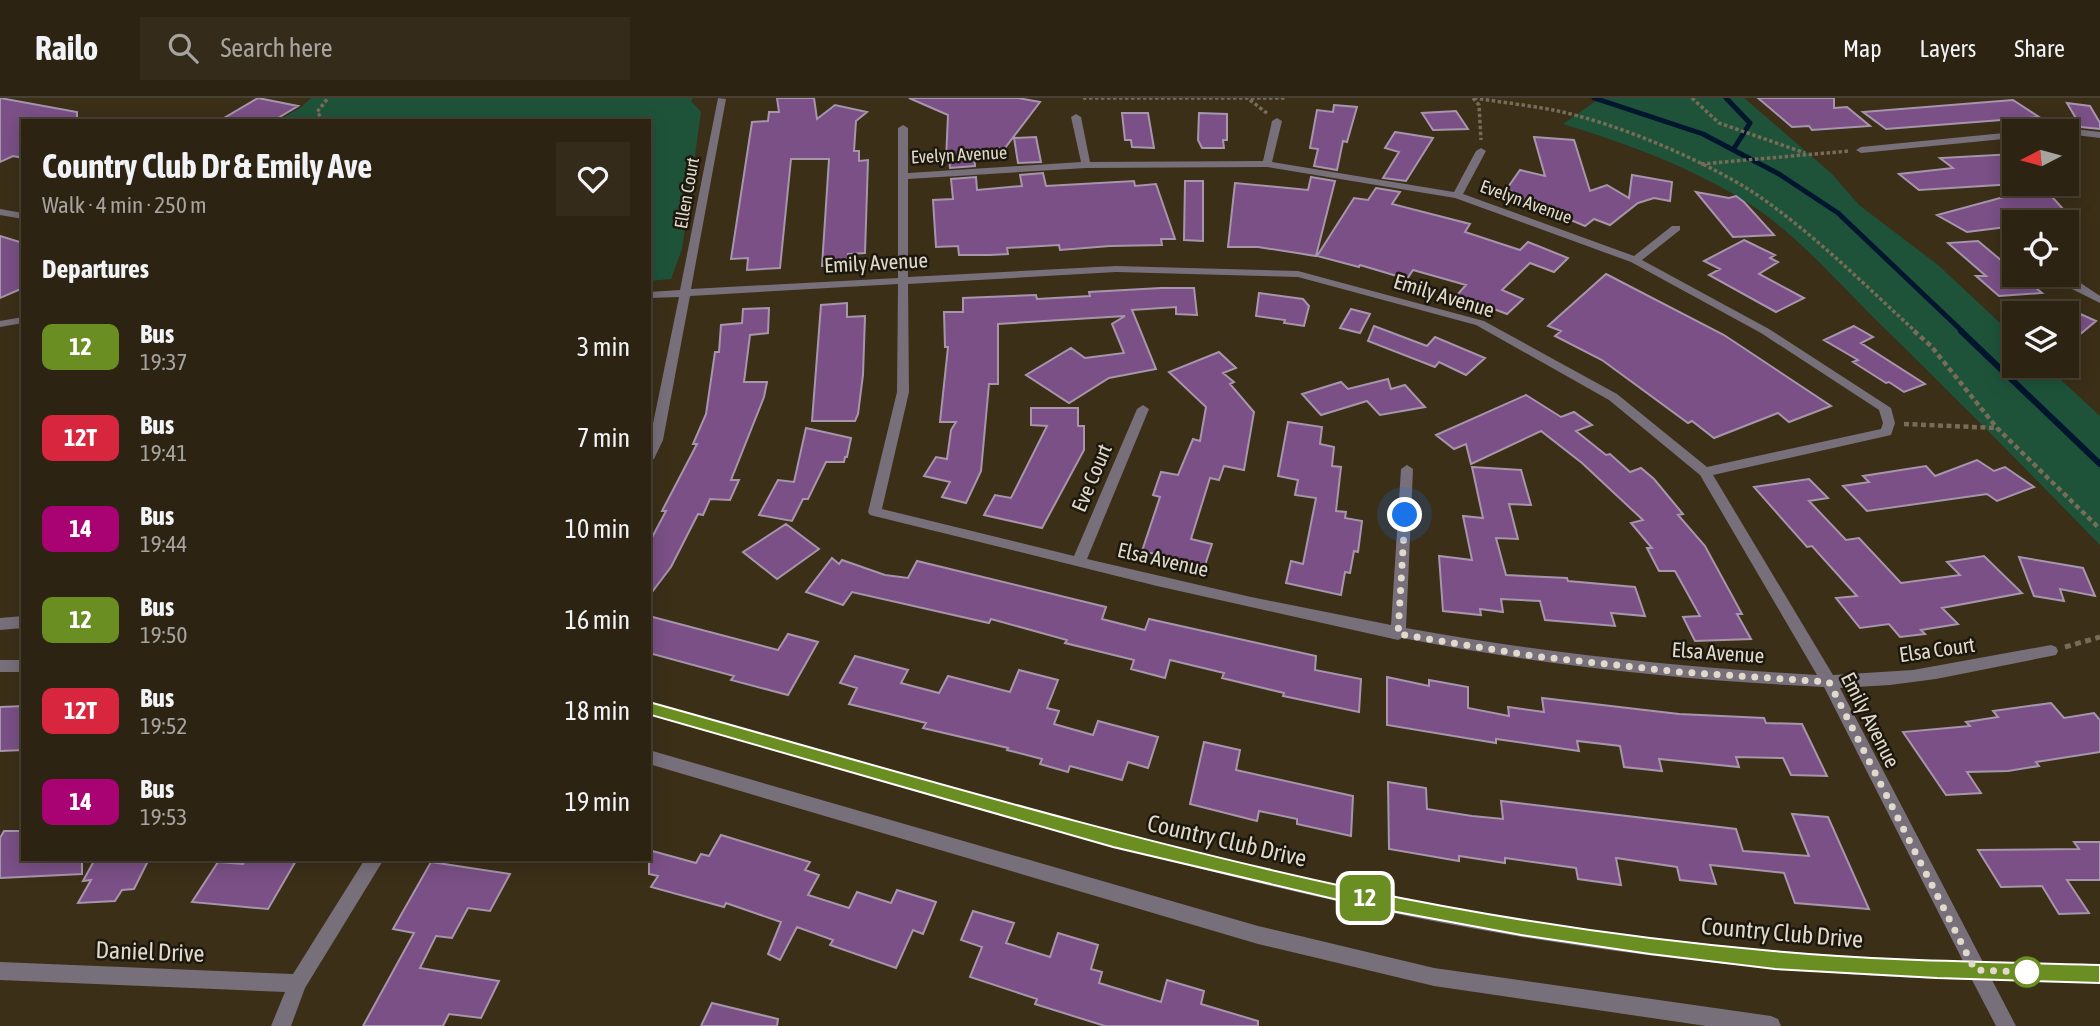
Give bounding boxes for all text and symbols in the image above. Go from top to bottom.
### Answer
search box [140,17,630,80]
text: Railo [35,29,98,67]
icon: search [164,29,202,67]
text: Search here [220,33,333,63]
text: Map [1843,35,1882,62]
text: Layers [1920,35,1976,62]
text: Share [2014,35,2065,62]
north arrow [2002,119,2079,196]
map controls [2002,119,2079,378]
button: heart [556,142,630,216]
street label: Evelyn Avenue [910,142,1008,168]
text: Country Club Dr & Emily Ave [42,147,372,185]
street label: Ellen Court [670,156,703,230]
street label: Evelyn Avenue [1477,175,1575,228]
text: Walk · 4 min · 250 m [42,192,206,218]
button: locate [2002,210,2079,287]
street label: Emily Avenue [823,247,928,277]
text: Departures [42,254,149,284]
street label: Emily Avenue [1391,268,1497,322]
button: layers [2002,301,2079,378]
text: Bus [140,319,174,349]
text: 3 min [577,332,630,362]
text: 12 [69,333,92,360]
text: 19:37 [140,349,187,375]
text: Bus [140,410,174,440]
text: 7 min [577,423,630,453]
text: 12T [64,424,97,451]
text: 19:41 [140,440,187,466]
street label: Eve Court [1066,440,1116,515]
your location [1387,497,1422,532]
text: Bus [140,501,174,531]
text: 10 min [565,514,630,544]
text: 14 [69,515,92,542]
text: 19:44 [140,531,187,557]
street label: Elsa Avenue [1115,537,1211,581]
text: Bus [140,592,174,622]
text: 16 min [565,605,630,635]
text: 12 [69,606,92,633]
text: 19:50 [140,622,187,648]
street label: Elsa Court [1898,632,1976,666]
street label: Elsa Avenue [1671,637,1765,667]
street label: Emily Avenue [1837,668,1905,771]
text: Bus [140,683,174,713]
text: 18 min [565,696,630,726]
text: 12T [64,697,97,724]
text: 19:52 [140,713,187,739]
text: Bus [140,774,174,804]
text: 19 min [565,787,630,817]
text: 14 [69,788,92,815]
text: 19:53 [140,804,187,830]
street label: Country Club Drive [1145,809,1309,872]
line badge: 12 [1334,875,1396,921]
text: 12 [1354,884,1376,911]
street label: Country Club Drive [1700,912,1864,953]
street label: Daniel Drive [95,936,205,967]
unlabelled marker [2012,957,2042,987]

